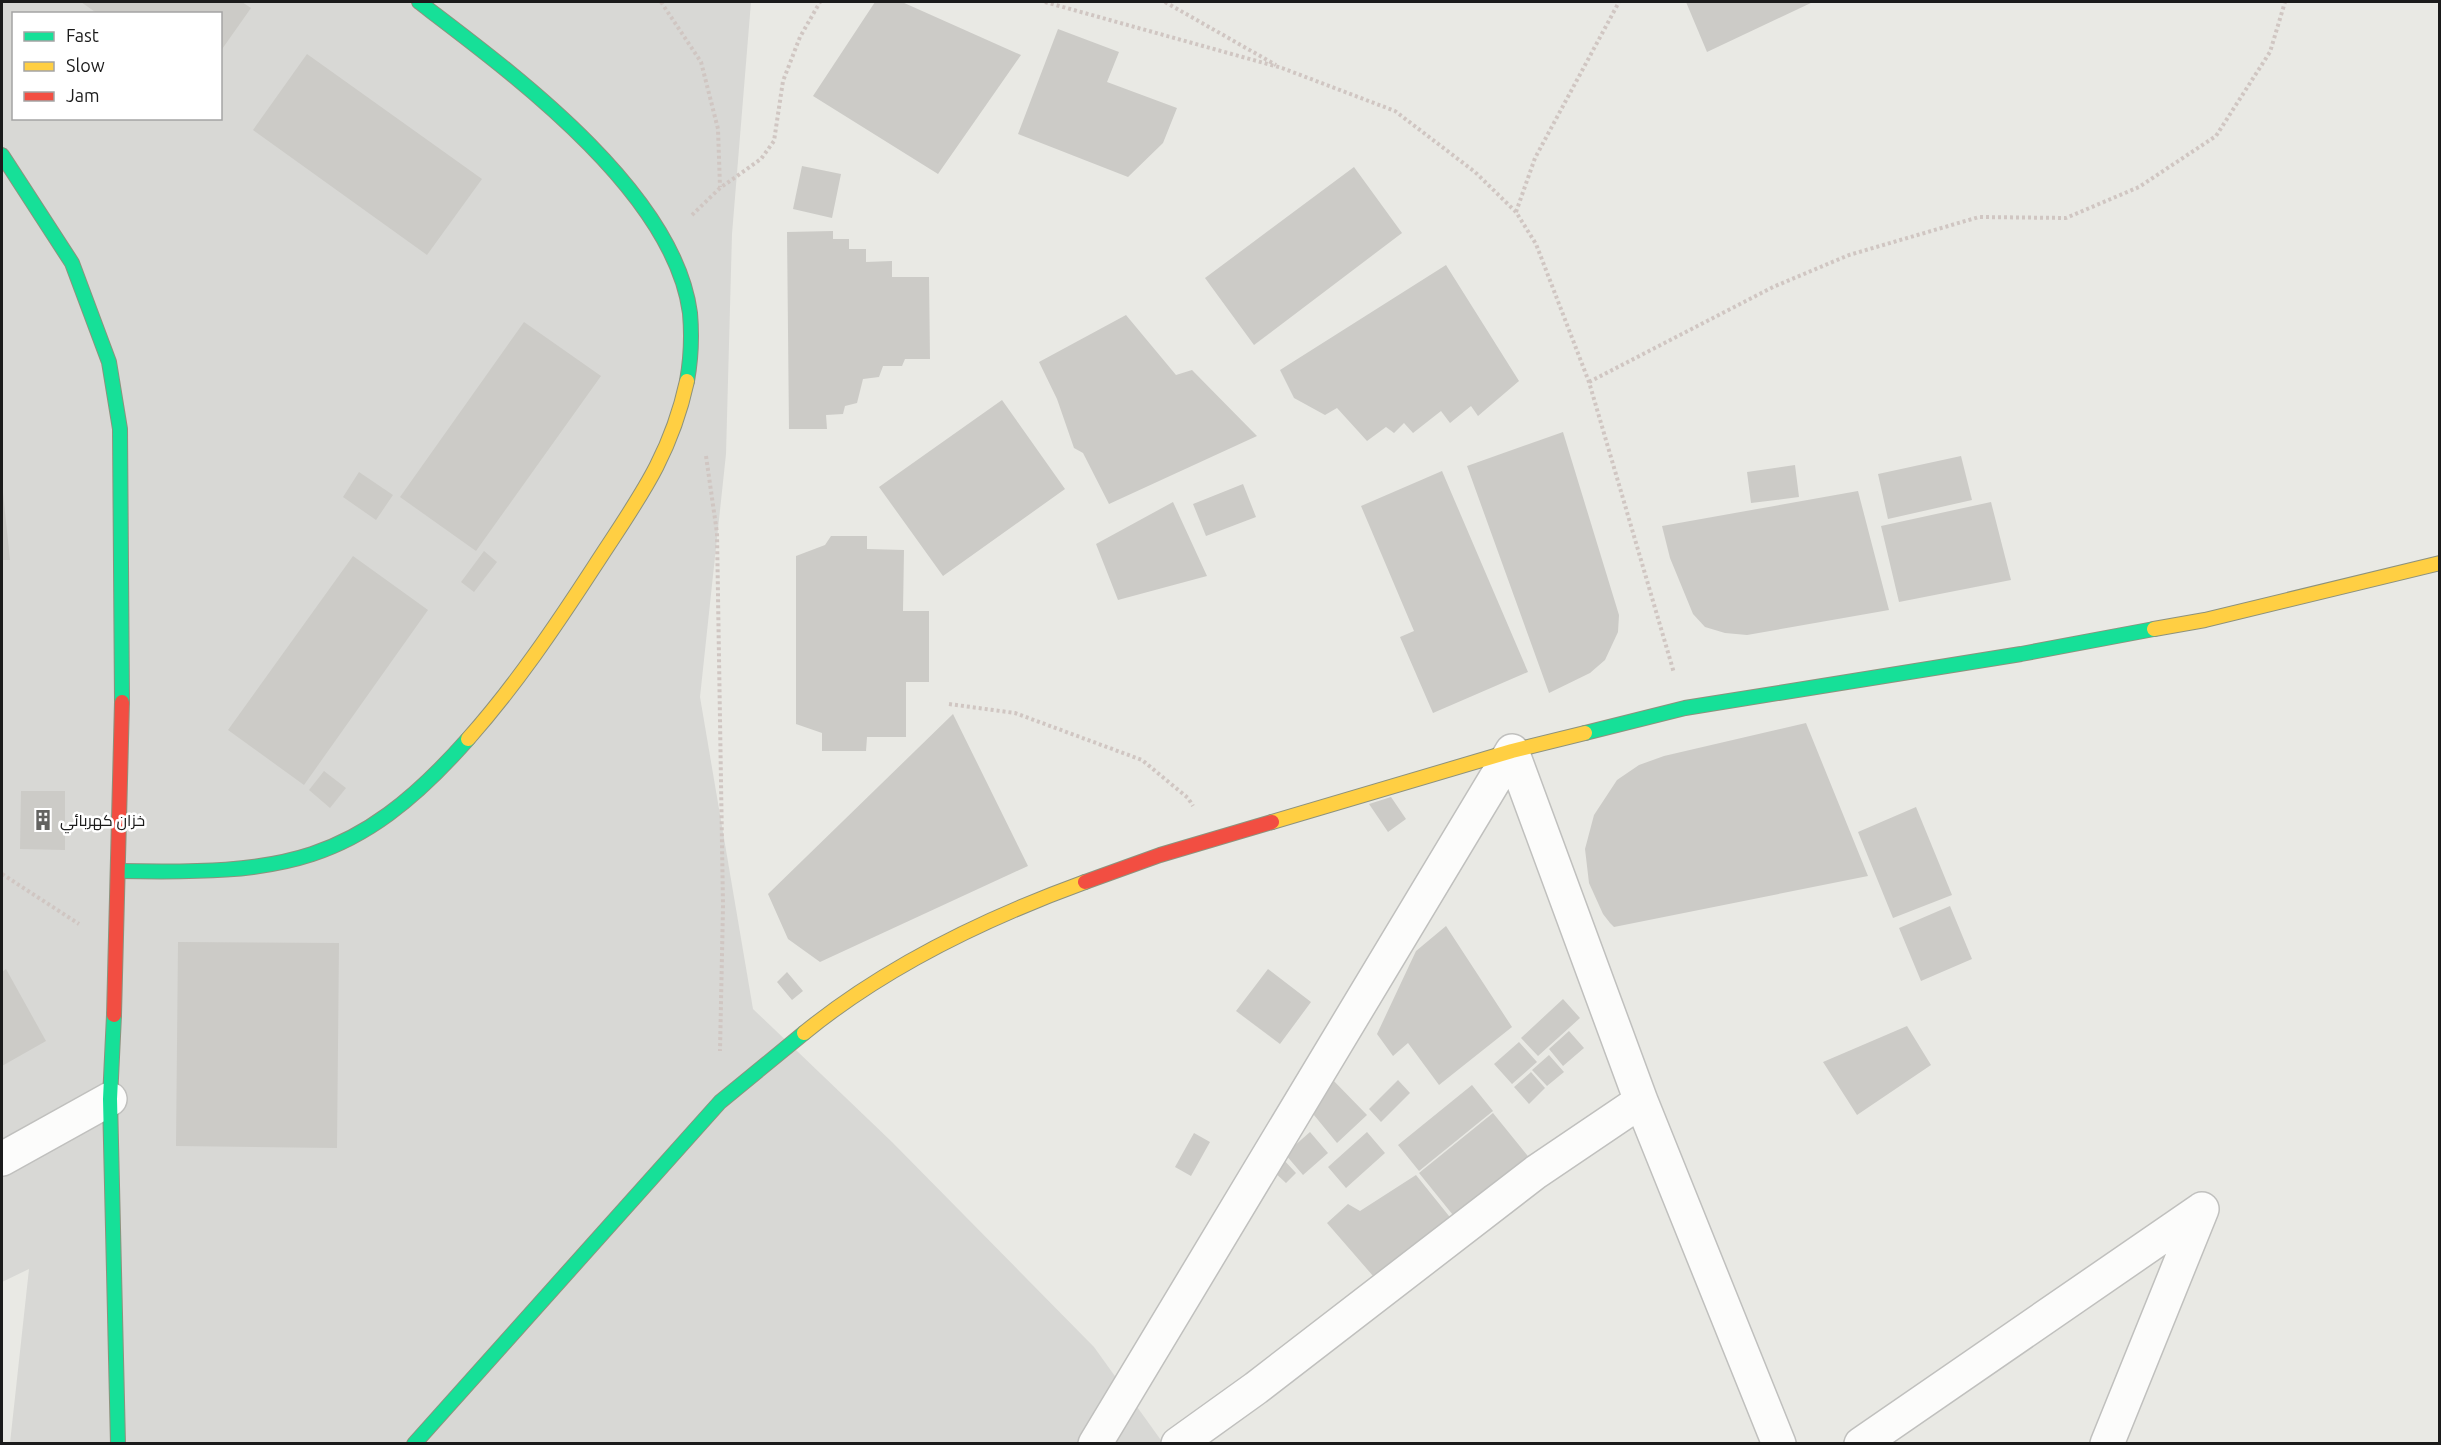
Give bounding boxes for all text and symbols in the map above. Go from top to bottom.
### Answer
legend [12,12,222,120]
text: Fast [66,25,99,45]
text: Slow [66,55,105,75]
text: Jam [66,85,100,105]
building icon: خزان كهربائي [31,808,55,832]
place label: خزان كهربائي [60,811,145,834]

